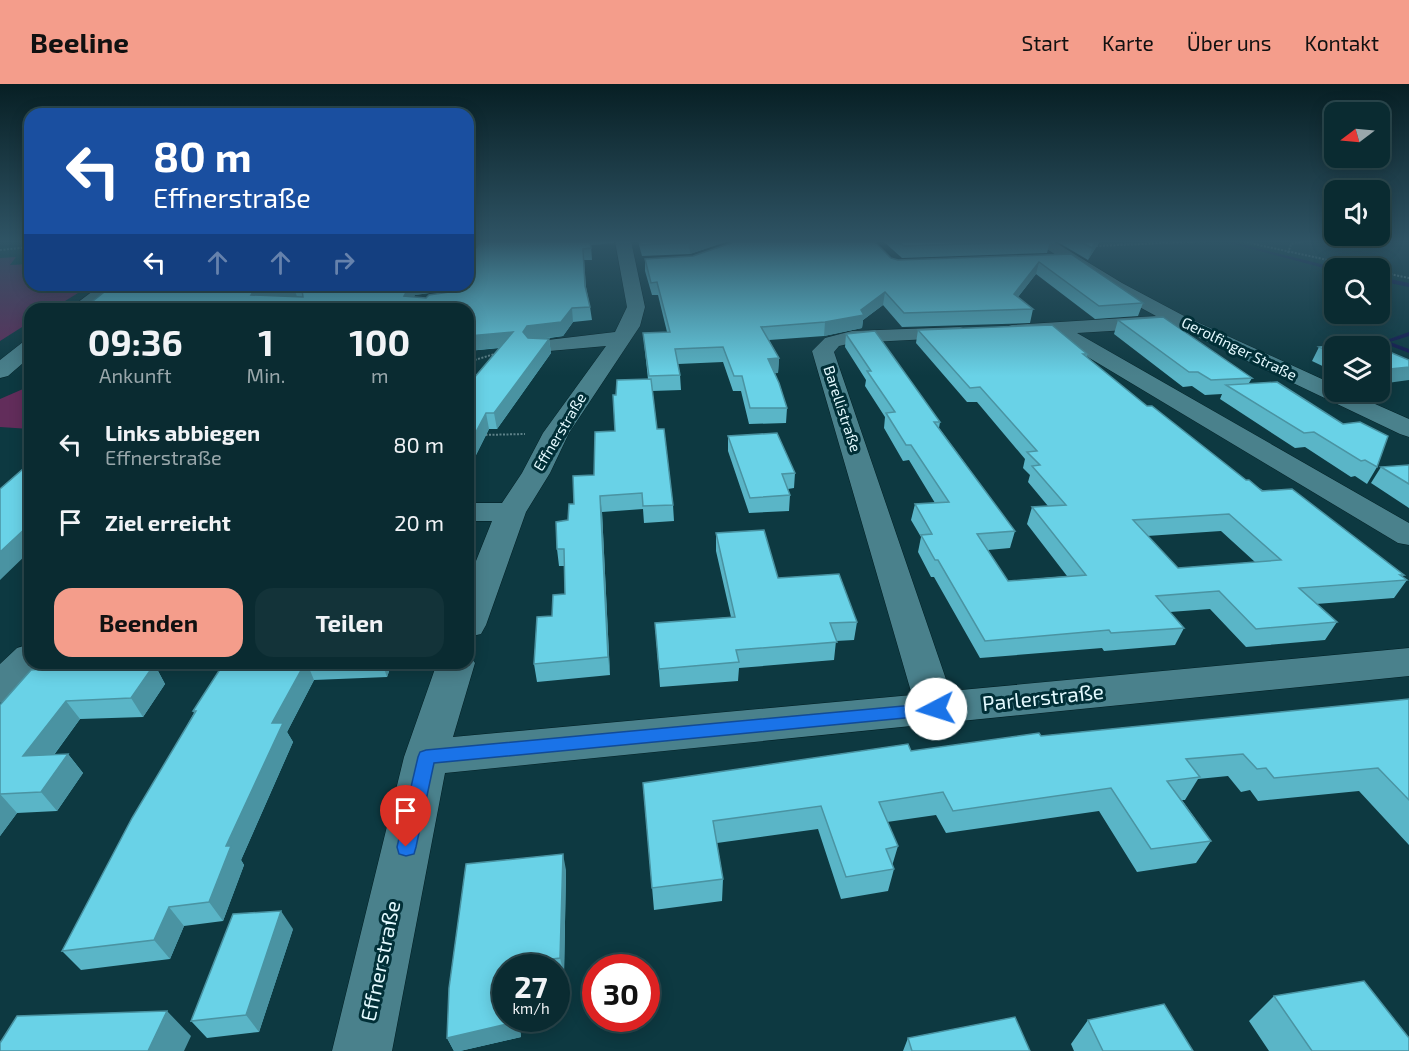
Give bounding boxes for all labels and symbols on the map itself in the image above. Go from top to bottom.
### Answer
north arrow [1324,102,1390,168]
street label: Gerolfinger Straße [1179,312,1300,384]
street label: Barellistraße [821,363,865,454]
street label: Effnerstraße [529,389,589,474]
position arrow [904,677,968,741]
street label: Parlerstraße [981,678,1105,715]
pin [380,785,431,847]
street label: Effnerstraße [355,898,405,1023]
speed limit sign: 30 [582,954,660,1032]

